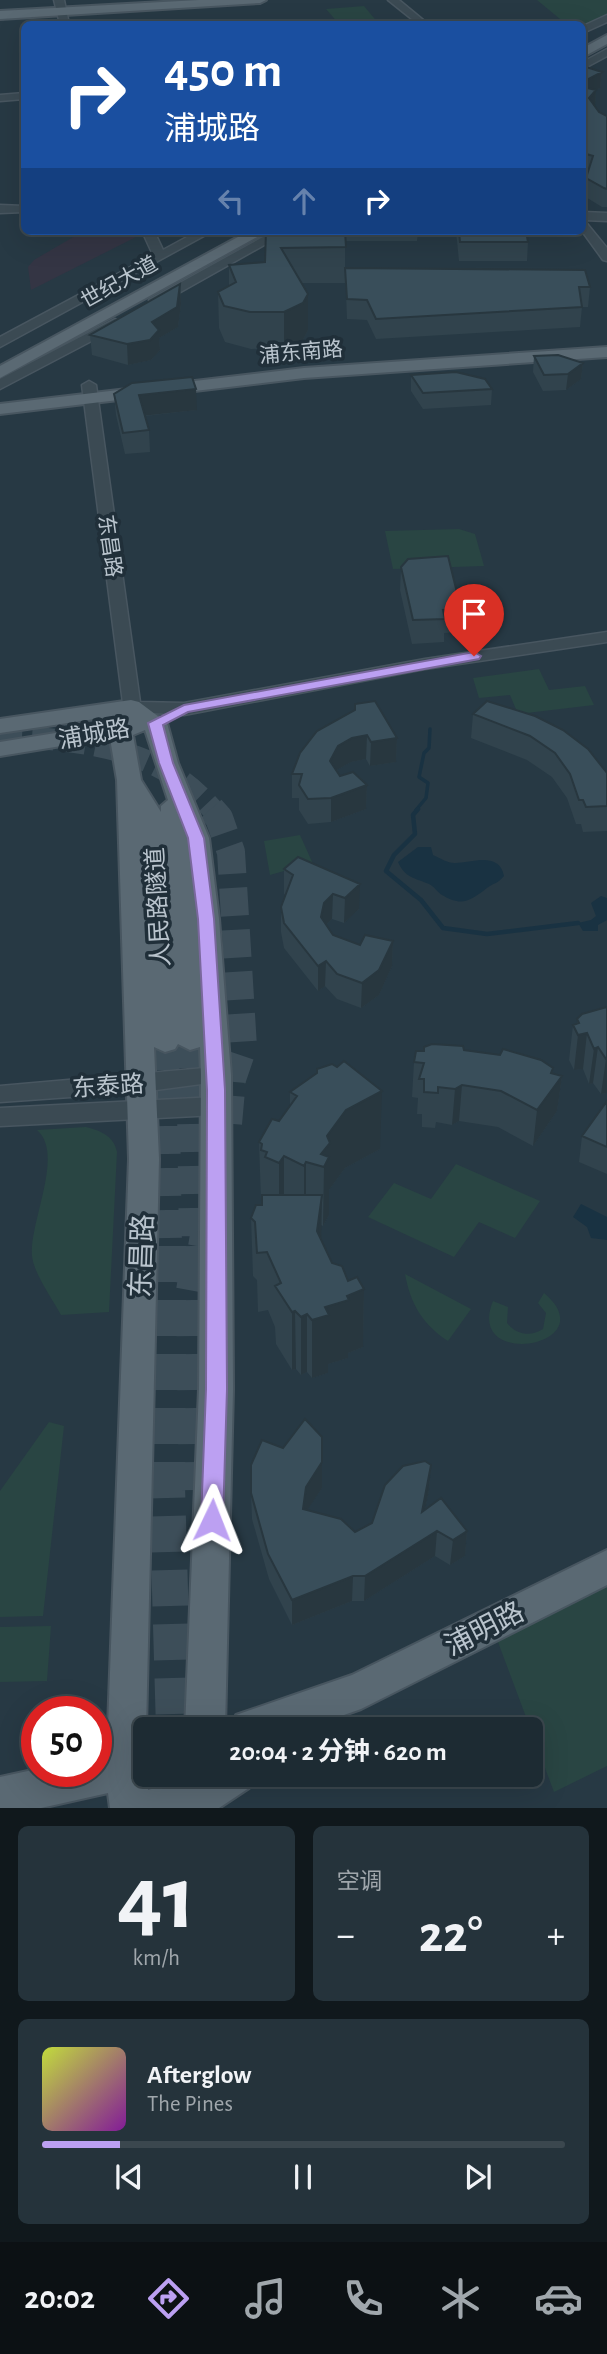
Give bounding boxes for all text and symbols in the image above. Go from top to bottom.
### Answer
text: 450 m [164,47,282,96]
icon: right [49,49,140,140]
text: 浦城路 [164,113,260,145]
icon: left [212,182,250,220]
icon: ahead [285,182,323,220]
icon: right [358,182,396,220]
street label: 世纪大道 [77,252,161,312]
street label: 浦东南路 [258,337,344,367]
street label: 东昌路 [95,513,125,579]
pin [444,584,504,656]
icon: arrive [455,595,493,633]
street label: 浦城路 [56,715,132,753]
street label: 人民路隧道 [142,846,174,968]
street label: 东泰路 [71,1071,145,1101]
street label: 东昌路 [126,1214,158,1299]
position arrow [175,1483,249,1557]
street label: 浦明路 [440,1596,529,1661]
speed limit sign: 50 [21,1696,112,1787]
text: 20:04 · 2 分钟 · 620 m [229,1739,447,1765]
text: 41 [117,1854,196,1945]
text: 空调 [337,1871,383,1894]
text: 22° [419,1909,483,1961]
text: − [337,1917,355,1955]
text: + [547,1917,565,1955]
text: km/h [133,1947,180,1970]
text: Afterglow [147,2062,251,2088]
text: The Pines [147,2093,233,2116]
icon: previous [110,2158,148,2196]
icon: pause [284,2158,322,2196]
icon: next [459,2158,497,2196]
icon: directions [144,2274,193,2323]
icon: music [241,2274,290,2323]
icon: phone [339,2274,388,2323]
icon: climate [436,2274,485,2323]
icon: car [534,2274,583,2323]
text: 20:02 [24,2282,95,2314]

